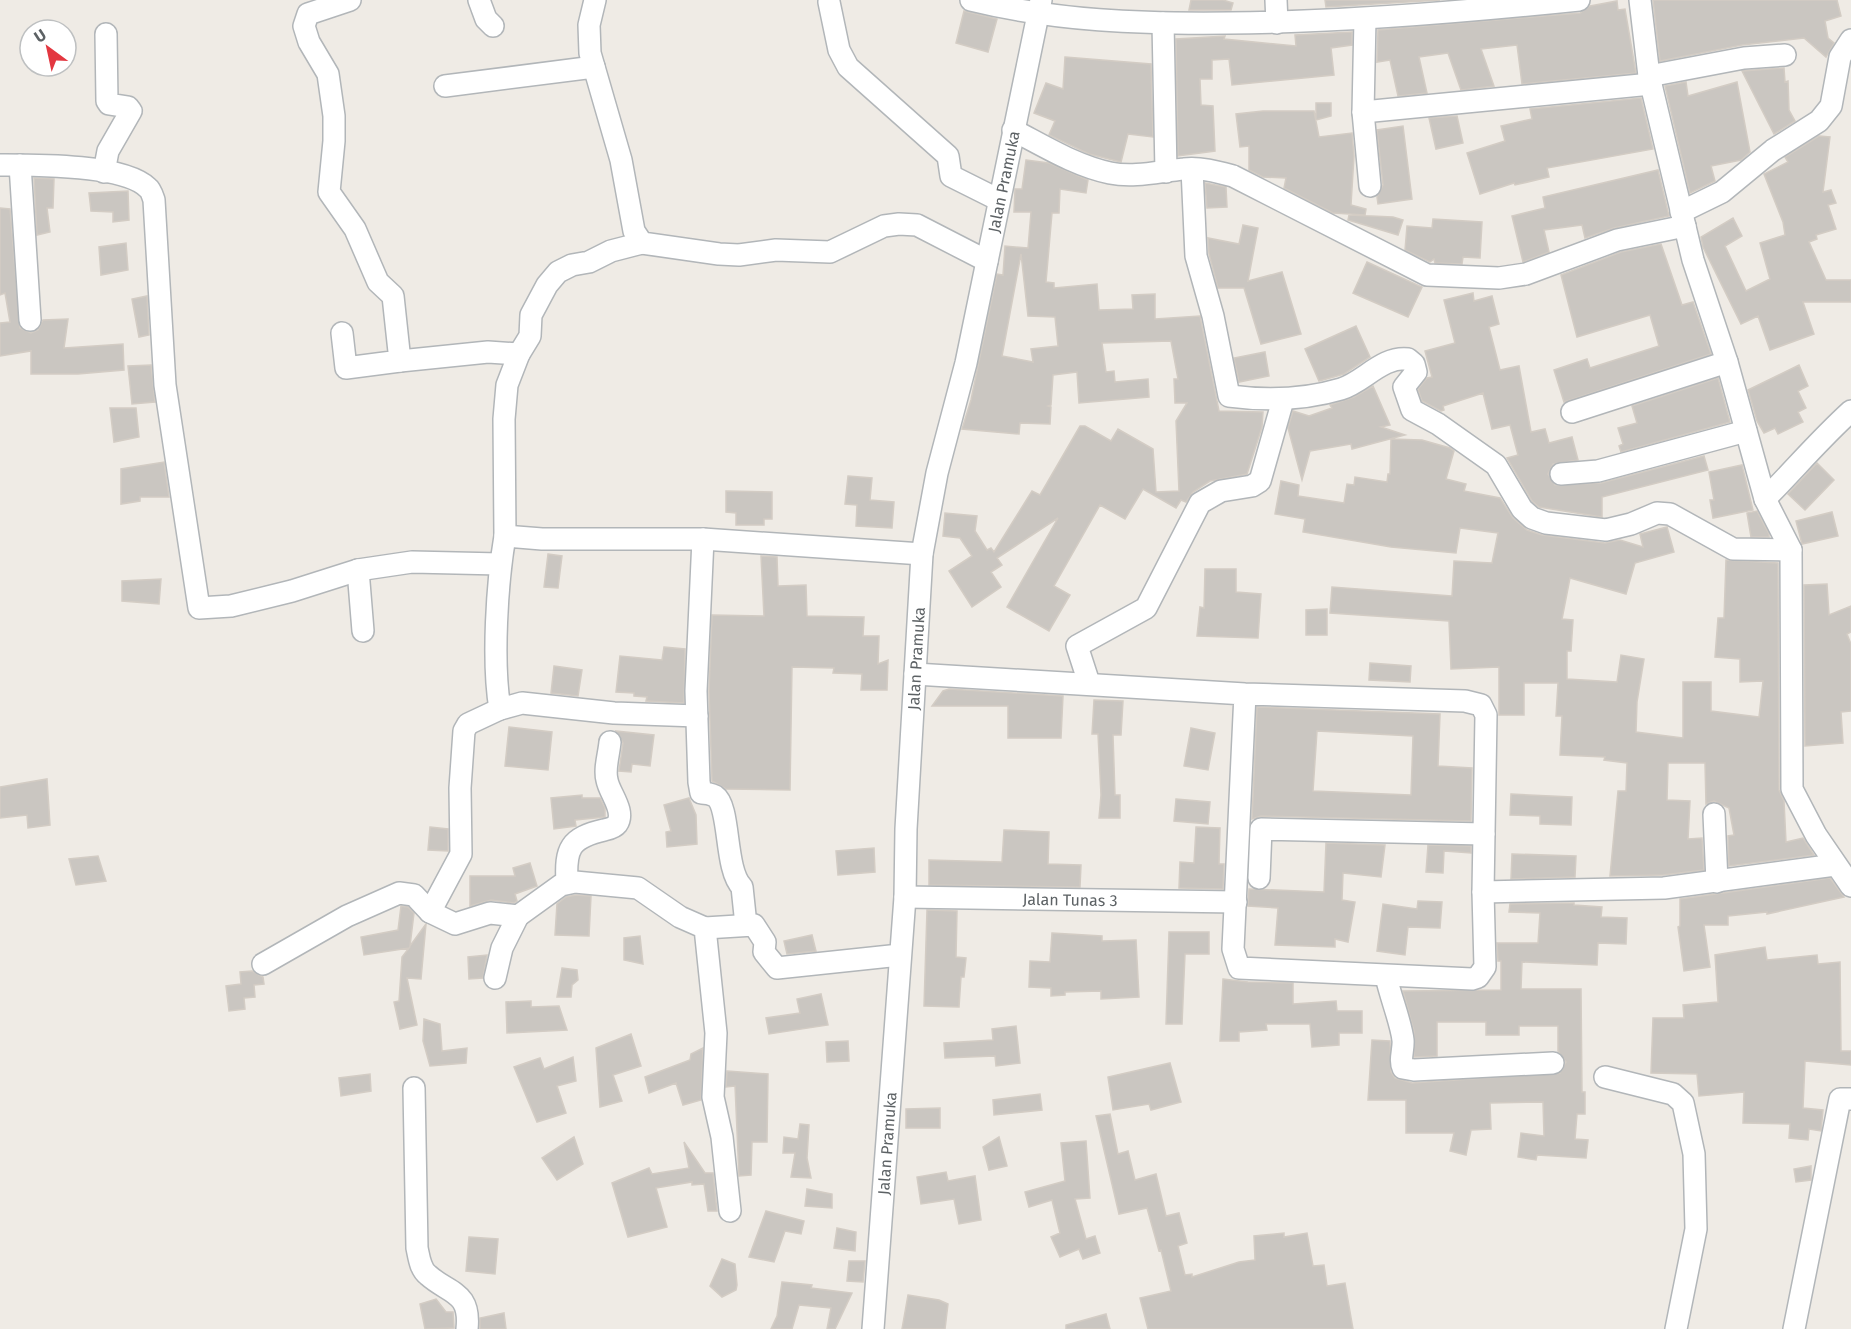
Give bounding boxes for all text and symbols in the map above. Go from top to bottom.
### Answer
north arrow [18,18,78,78]
text: U [31,25,50,47]
street label: Jalan Pramuka [984,129,1023,234]
street label: Jalan Pramuka [903,606,928,711]
street label: Jalan Tunas 3 [1022,889,1118,910]
street label: Jalan Pramuka [873,1091,900,1196]

